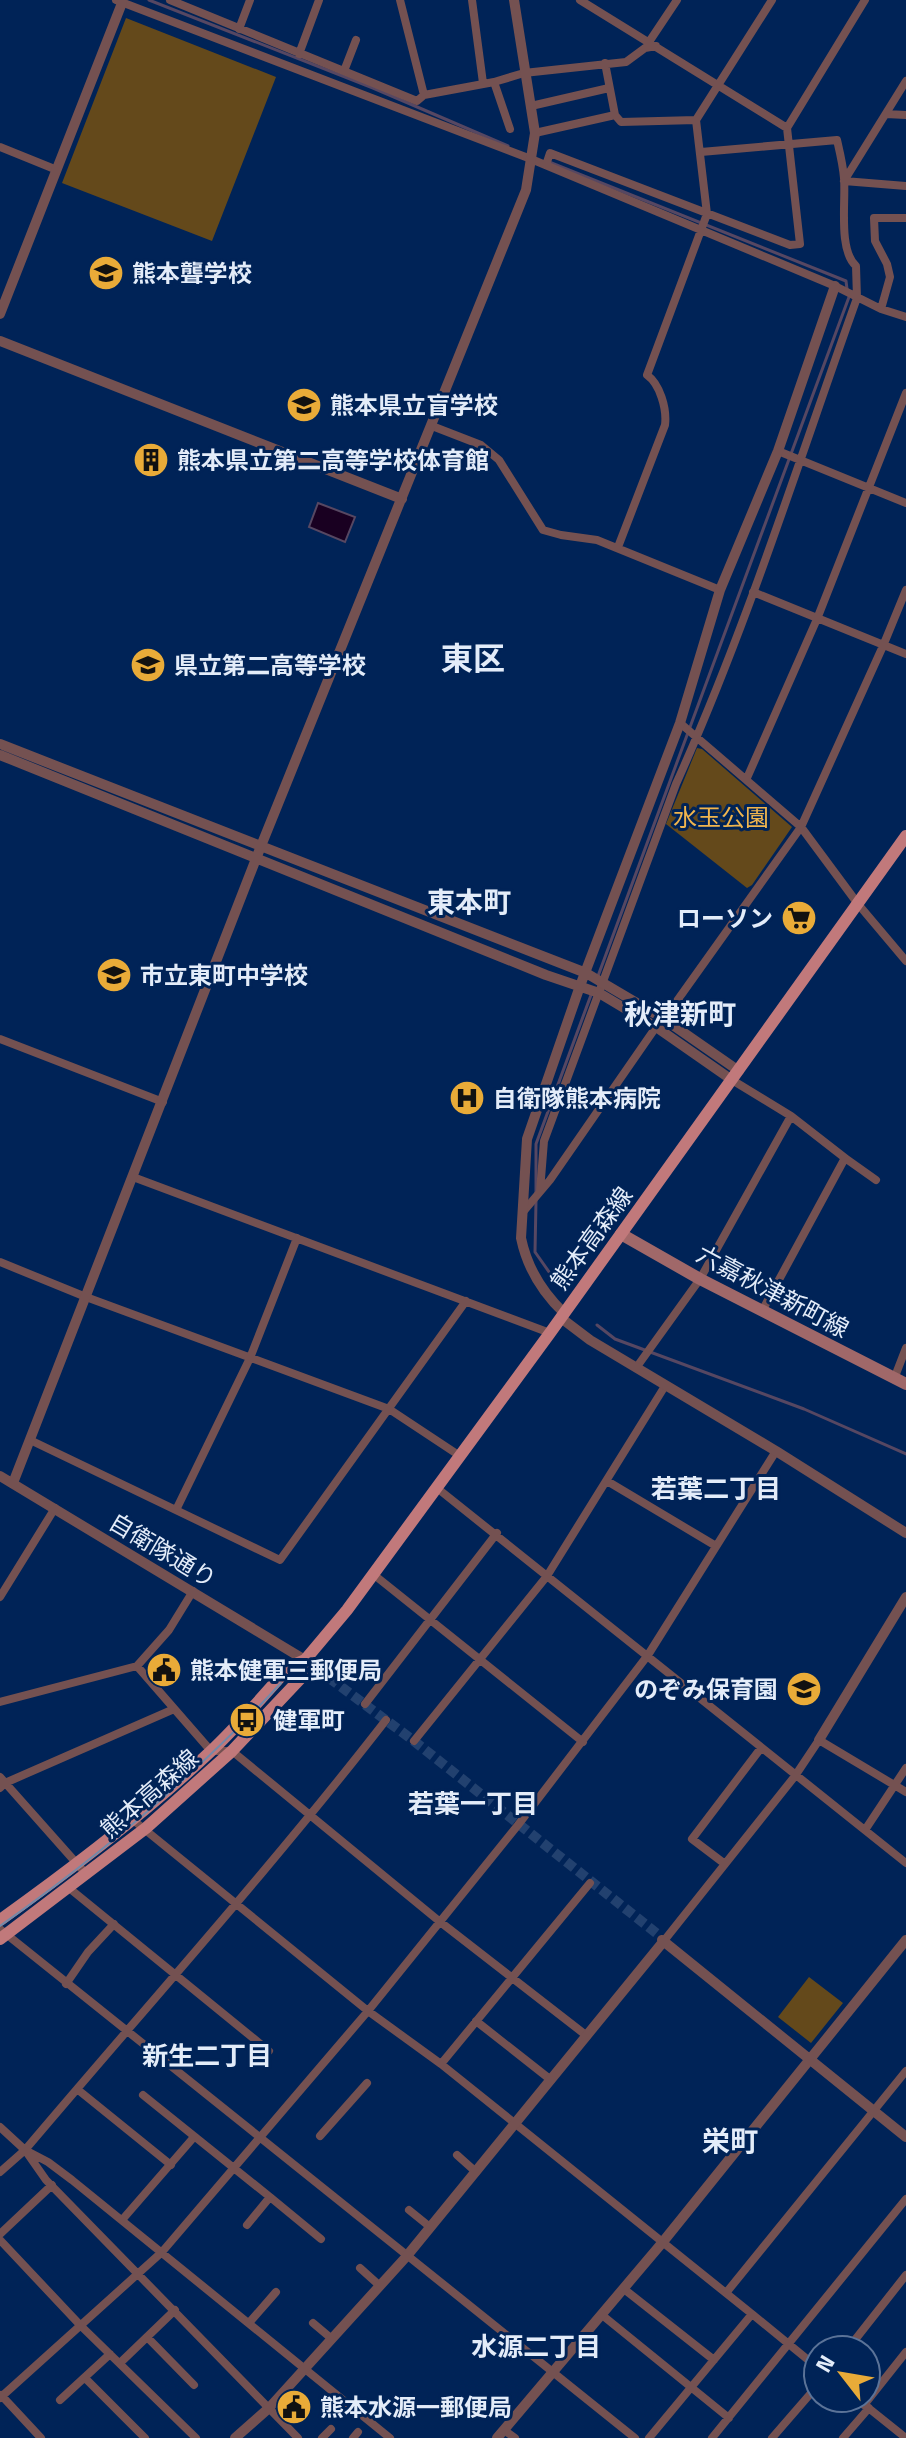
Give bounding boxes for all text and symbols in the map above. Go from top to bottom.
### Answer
school or university icon: 熊本聾学校 [87,254,125,292]
place label: 熊本聾学校 [132,255,252,291]
school or university icon: 熊本県立盲学校 [285,386,323,424]
place label: 熊本県立盲学校 [330,387,498,423]
building icon: 熊本県立第二高等学校体育館 [132,441,170,479]
place label: 熊本県立第二高等学校体育館 [177,442,489,478]
district label: 東区 [441,634,505,682]
school or university icon: 県立第二高等学校 [129,646,167,684]
place label: 県立第二高等学校 [174,647,366,683]
park label: 水玉公園 [673,799,769,835]
district label: 東本町 [427,880,511,923]
supermarket icon: ローソン [780,899,818,937]
place label: ローソン [677,900,773,936]
school or university icon: 市立東町中学校 [95,956,133,994]
place label: 市立東町中学校 [140,957,308,993]
district label: 秋津新町 [624,992,736,1035]
hospital icon: 自衛隊熊本病院 [448,1079,486,1117]
place label: 自衛隊熊本病院 [493,1080,661,1116]
street label: 熊本高森線 [541,1179,641,1297]
street label: 六嘉秋津新町線 [690,1236,856,1346]
district label: 若葉二丁目 [651,1469,781,1508]
street label: 自衛隊通り [102,1504,224,1596]
public building icon: 熊本健軍三郵便局 [145,1651,183,1689]
place label: 熊本健軍三郵便局 [190,1652,382,1688]
school or university icon: のぞみ保育園 [785,1670,823,1708]
place label: のぞみ保育園 [634,1671,778,1707]
bus stop icon: 健軍町 [228,1701,266,1739]
place label: 健軍町 [273,1702,345,1738]
street label: 熊本高森線 [92,1740,206,1846]
district label: 若葉一丁目 [408,1784,538,1823]
district label: 新生二丁目 [142,2036,272,2075]
district label: 栄町 [702,2119,758,2162]
district label: 水源二丁目 [471,2327,601,2366]
north arrow [802,2334,882,2414]
text: N [806,2348,843,2379]
public building icon: 熊本水源一郵便局 [275,2388,313,2426]
place label: 熊本水源一郵便局 [320,2389,512,2425]

